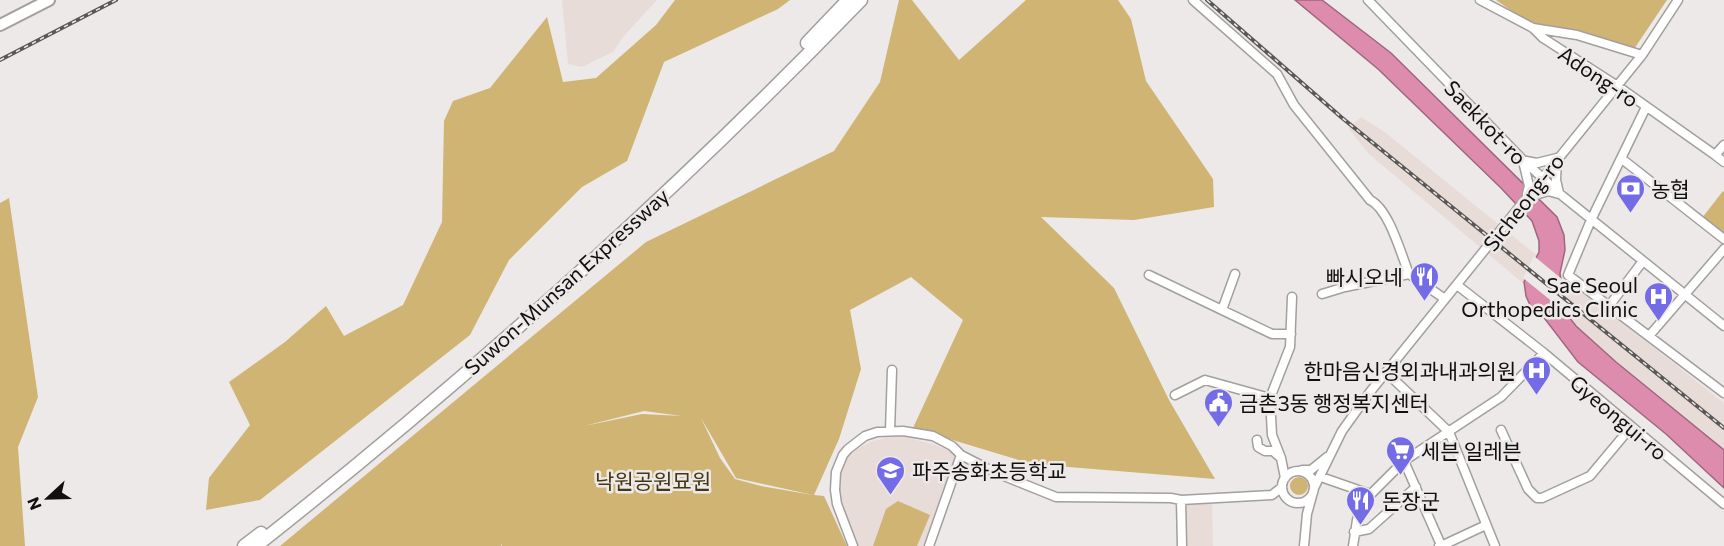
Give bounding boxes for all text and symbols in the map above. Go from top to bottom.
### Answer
street label: Adong-ro [1554,40,1644,112]
street label: Saekkot-ro [1440,75,1532,169]
street label: Sicheong-ro [1477,149,1569,255]
bank icon: 농협 [1614,172,1646,214]
place label: 농협 [1651,176,1690,201]
street label: Suwon-Munsan Expressway [459,182,673,379]
restaurant icon: 빠시오네 [1408,260,1440,302]
place label: 빠시오네 [1326,264,1403,289]
place label: Sae Seoul Orthopedics Clinic [1461,272,1638,321]
hospital icon: Sae Seoul Orthopedics Clinic [1643,280,1675,322]
hospital icon: 한마음신경외과내과의원 [1521,354,1553,396]
place label: 한마음신경외과내과의원 [1303,358,1516,383]
street label: Gyeongui-ro [1565,369,1673,465]
public building icon: 금촌3동 행정복지센터 [1202,386,1234,428]
place label: 금촌3동 행정복지센터 [1239,390,1429,415]
supermarket icon: 세븐 일레븐 [1384,434,1416,476]
place label: 세븐 일레븐 [1421,438,1522,463]
school or university icon: 파주송화초등학교 [875,454,907,496]
place label: 파주송화초등학교 [912,458,1067,483]
north arrow [18,468,78,528]
park label: 낙원공원묘원 [595,468,711,493]
restaurant icon: 돈장군 [1345,484,1377,526]
place label: 돈장군 [1382,488,1440,513]
text: N [23,495,45,513]

